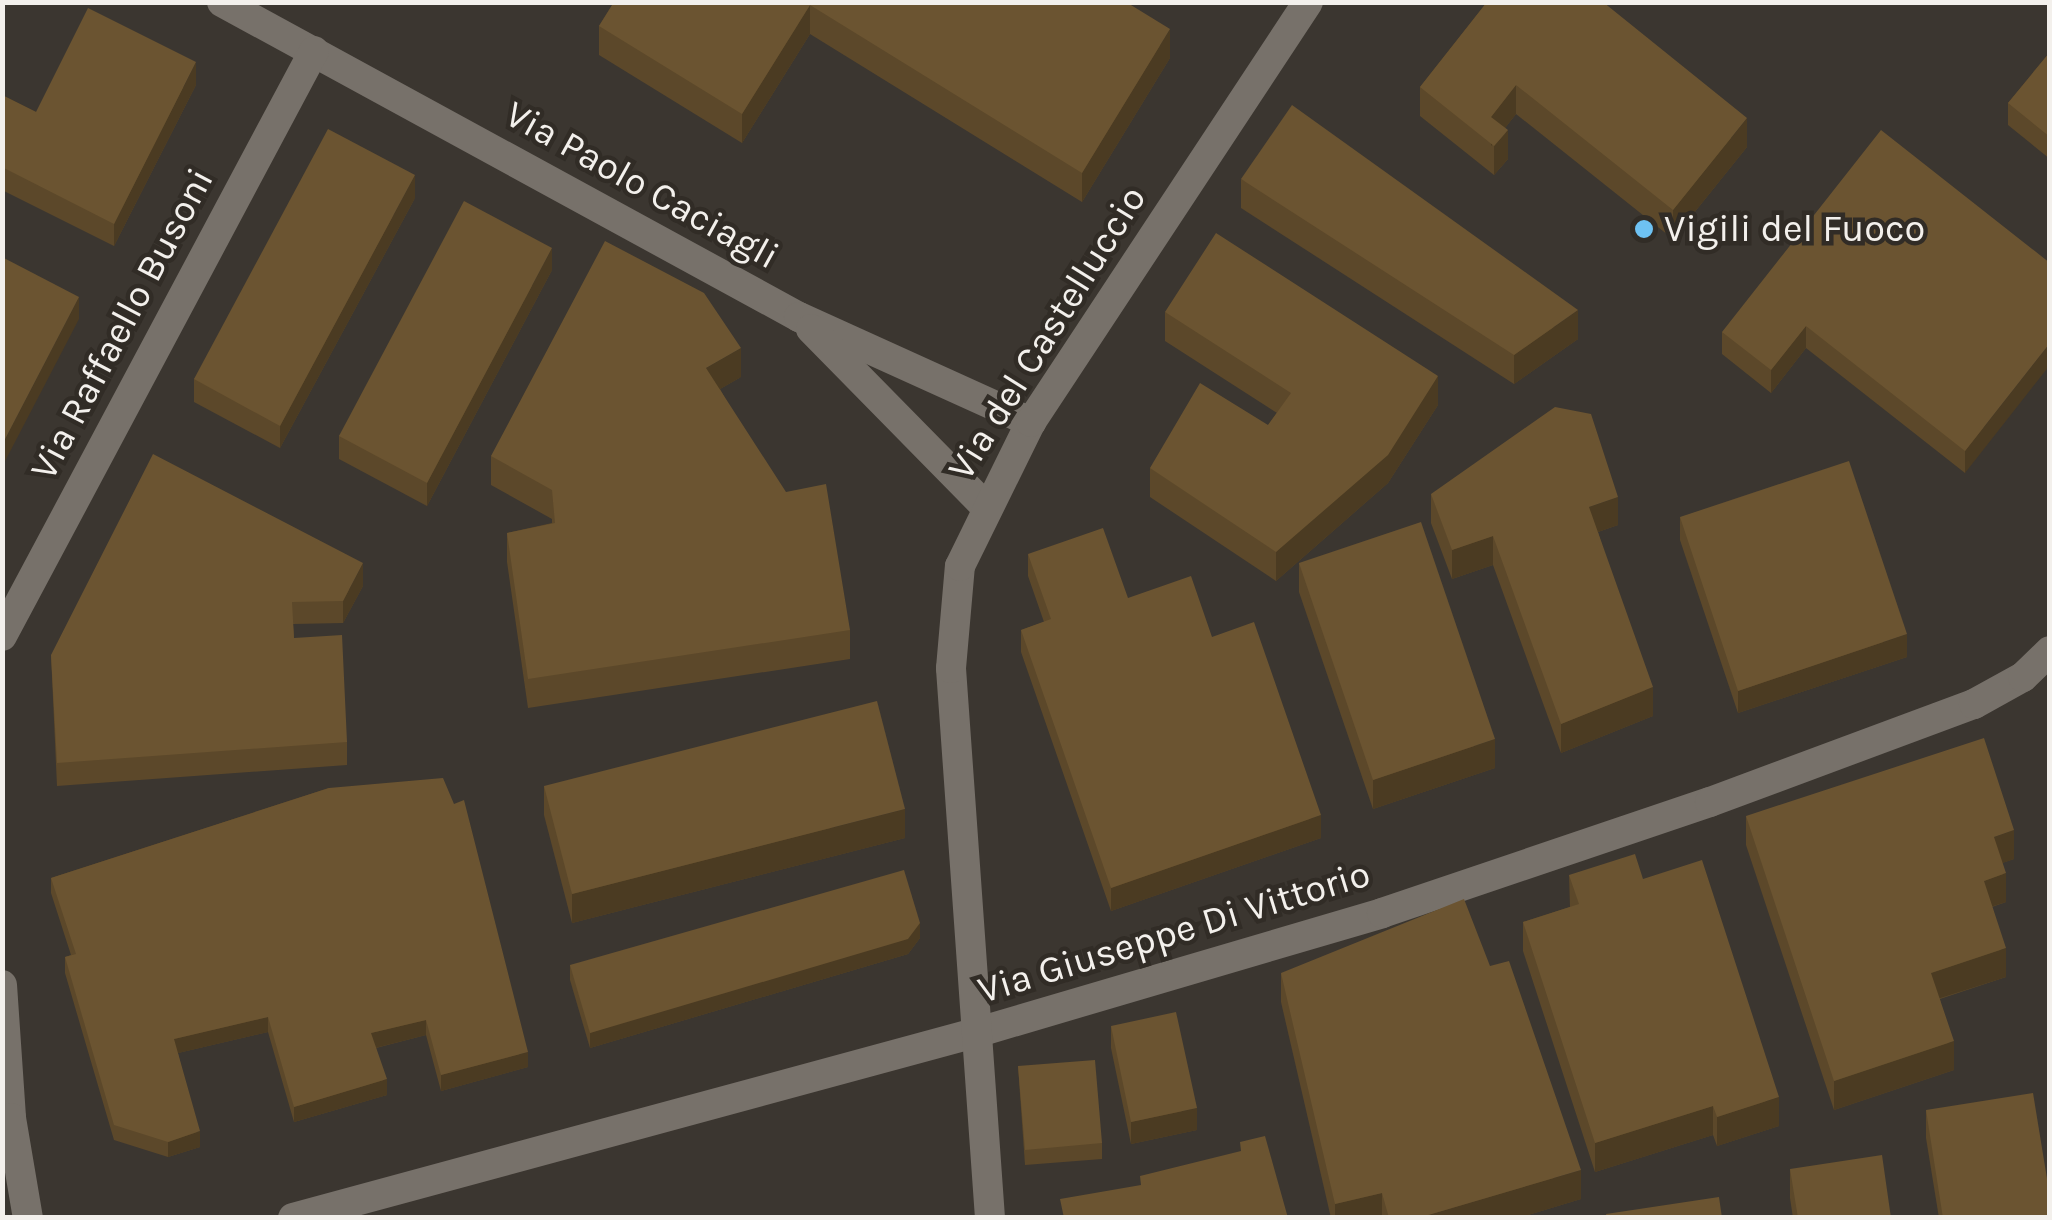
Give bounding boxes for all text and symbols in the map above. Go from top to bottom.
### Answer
street label: Via Paolo Caciagli [497,91,787,279]
street label: Via Raffaello Busoni [21,161,223,487]
street label: Via del Castelluccio [938,178,1156,488]
place label: Vigili del Fuoco [1664,206,1925,252]
marker: Vigili del Fuoco [1633,218,1655,240]
street label: Via Giuseppe Di Vittorio [973,851,1375,1013]

